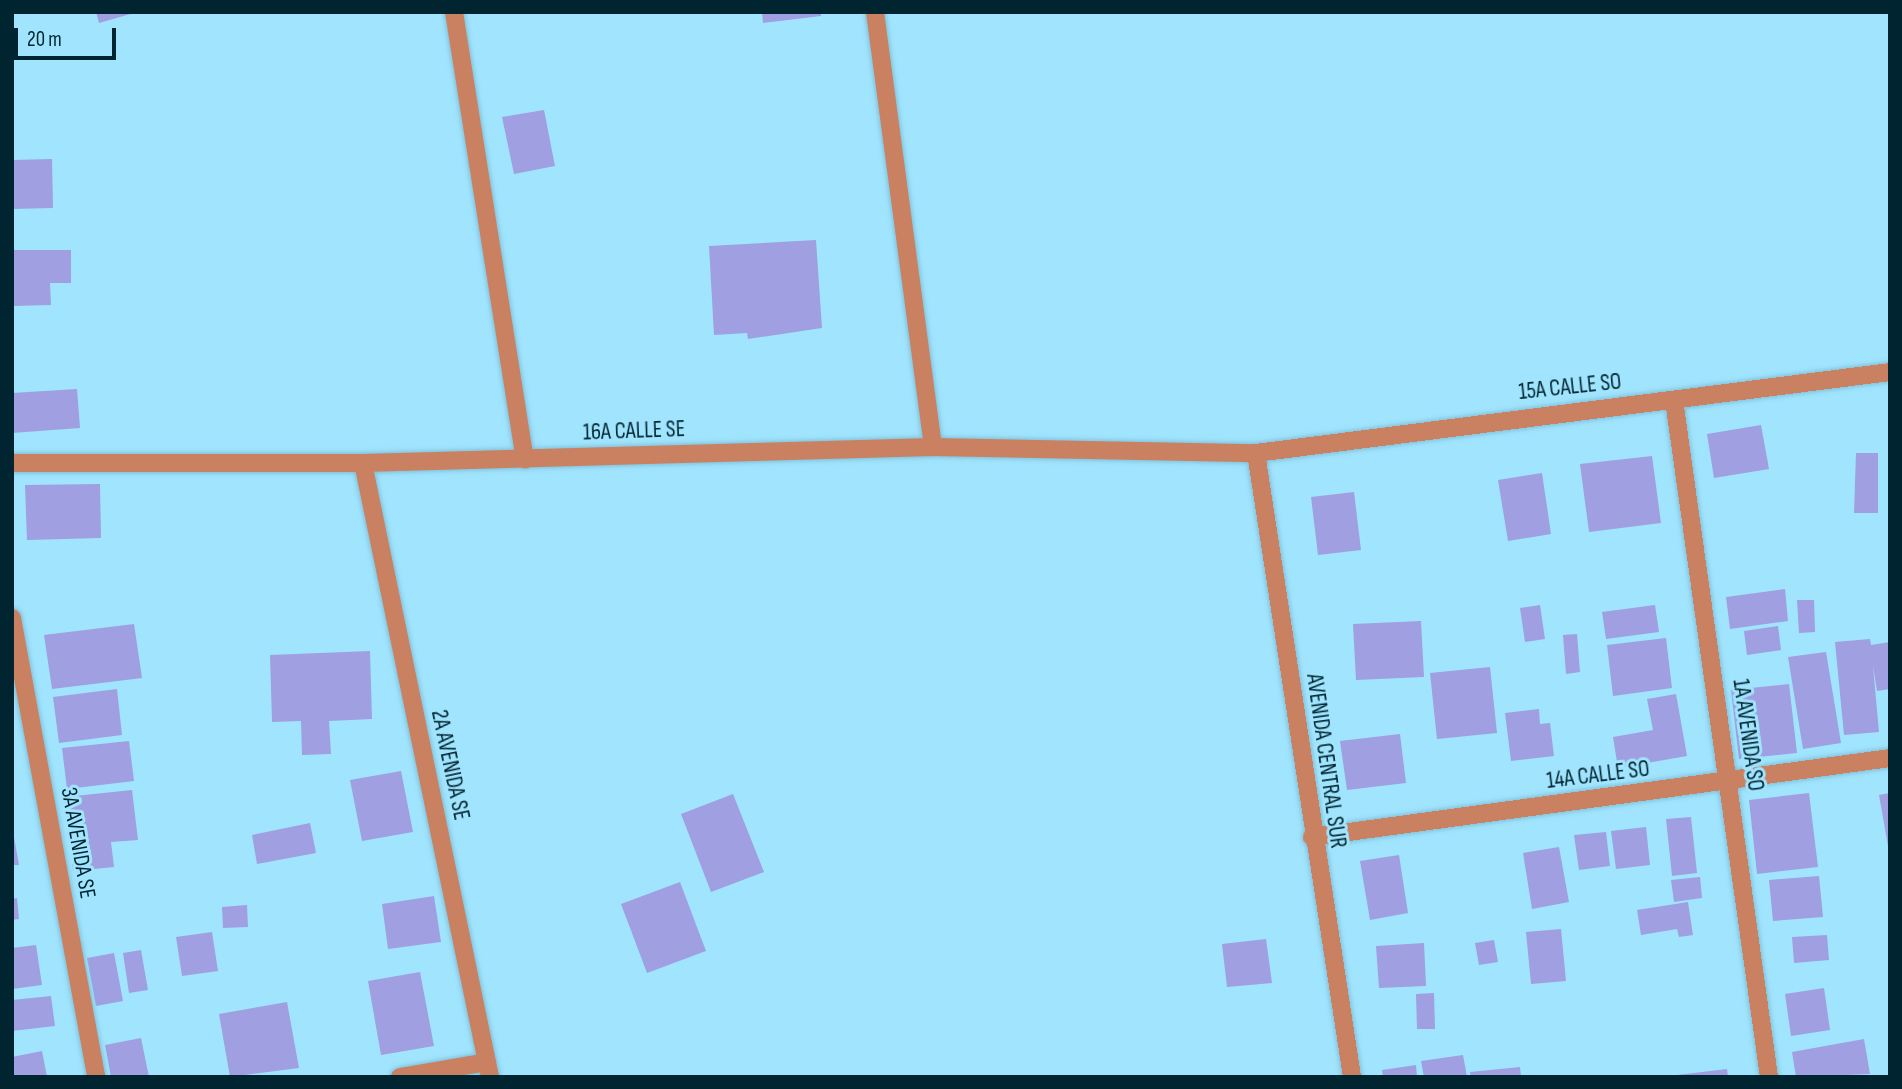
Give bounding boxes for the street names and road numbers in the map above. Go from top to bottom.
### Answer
street label: 15A CALLE SO [1517,368,1623,406]
street label: 16A CALLE SE [582,415,686,447]
street label: AVENIDA CENTRAL SUR [1300,672,1352,850]
street label: 1A AVENIDA SO [1726,677,1770,793]
street label: 2A AVENIDA SE [425,707,475,823]
street label: 14A CALLE SO [1545,755,1651,795]
street label: 3A AVENIDA SE [55,785,101,901]

